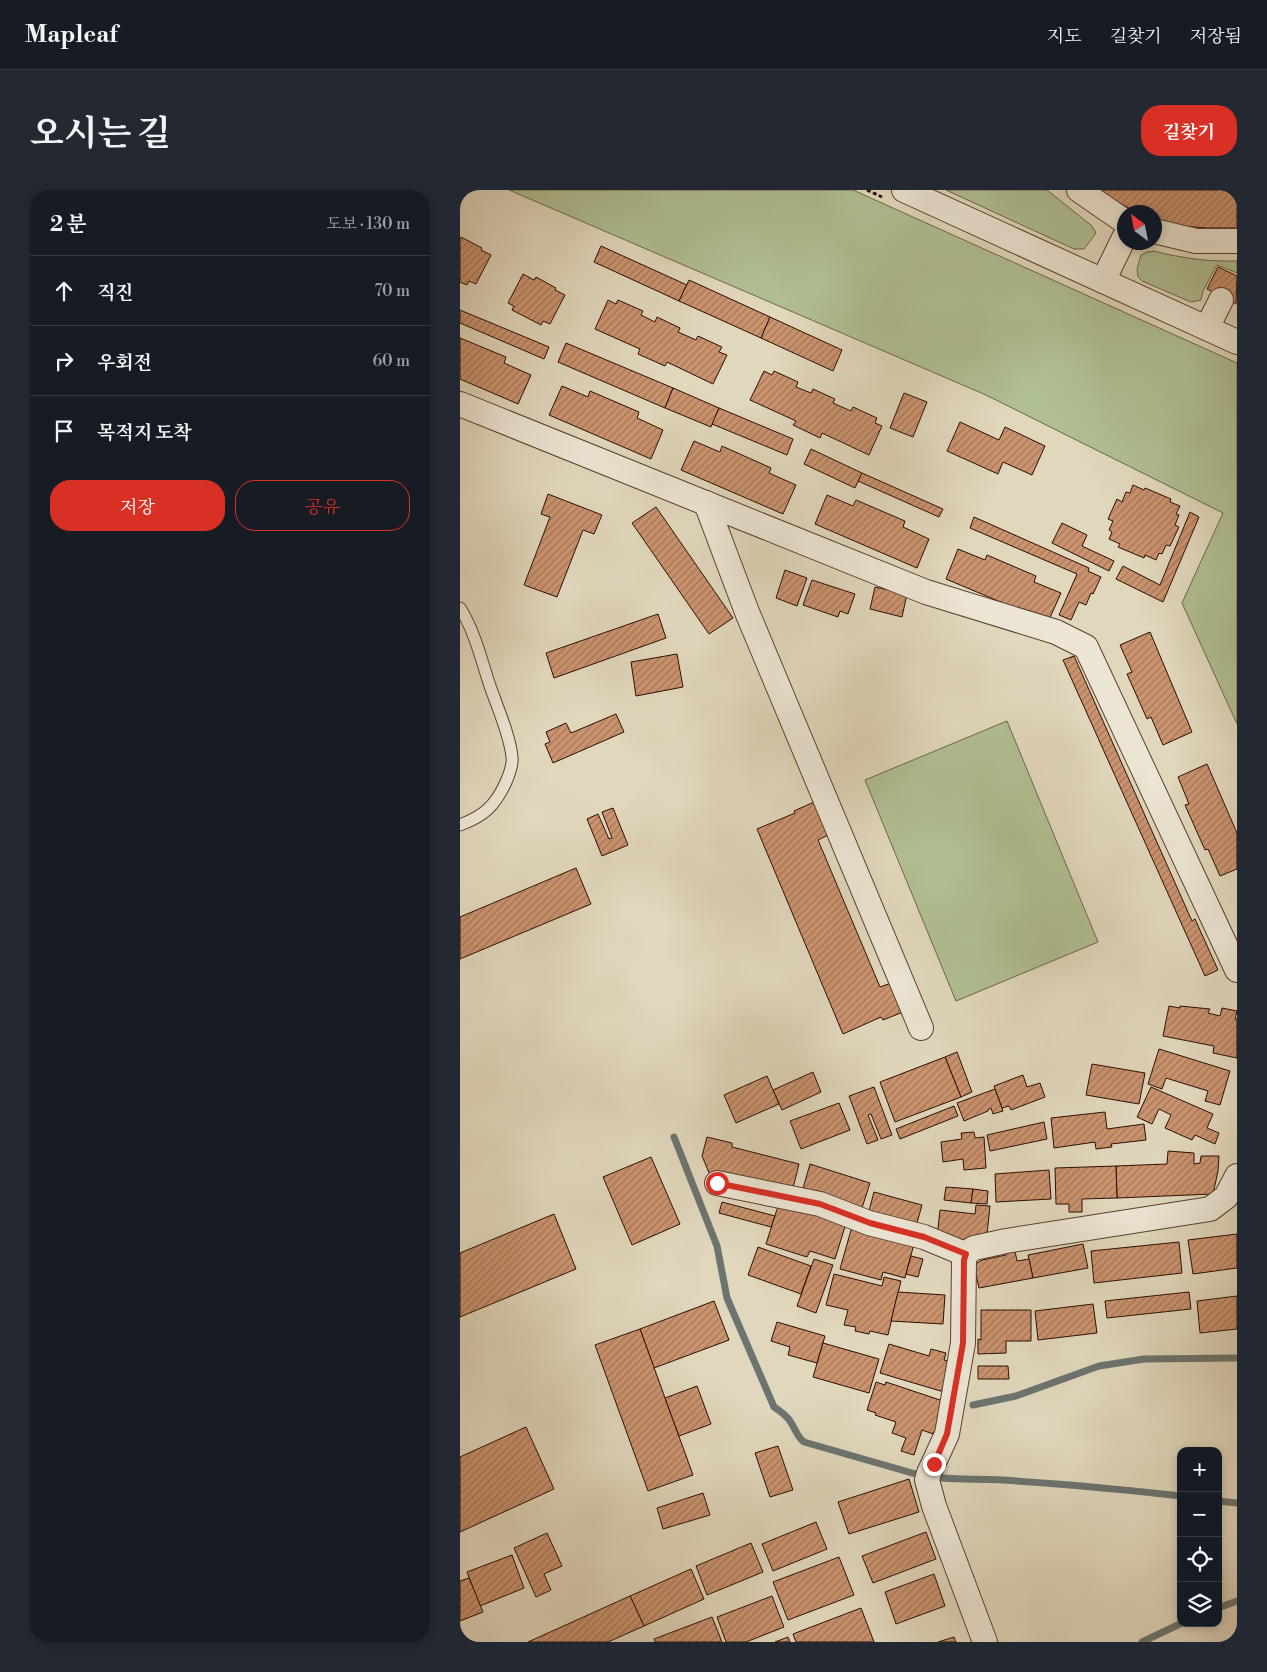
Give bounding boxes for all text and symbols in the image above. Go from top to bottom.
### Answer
text: Mapleaf [25,20,118,50]
text: 지도 [1047,25,1082,48]
text: 길찾기 [1110,25,1162,48]
text: 저장됨 [1190,25,1242,48]
button: 길찾기 [1141,105,1237,156]
text: 오시는 길 [30,113,171,156]
north arrow [1117,205,1162,250]
text: 2 분 [50,212,87,238]
text: 도보 · 130 m [326,214,410,234]
icon: ahead [50,277,78,305]
text: 직진 [97,281,134,305]
text: 70 m [374,281,410,301]
icon: right [50,347,78,375]
text: 우회전 [97,351,152,375]
text: 60 m [372,351,410,371]
icon: arrive [50,417,78,445]
text: 목적지 도착 [97,421,192,445]
button: 저장 [50,480,225,531]
button: 공유 [235,480,410,531]
route start [706,1172,729,1195]
map controls [1177,1447,1222,1627]
button: + [1177,1447,1222,1492]
route end [923,1453,946,1476]
button: − [1177,1492,1222,1537]
button: locate [1177,1537,1222,1582]
button: layers [1177,1582,1222,1627]

